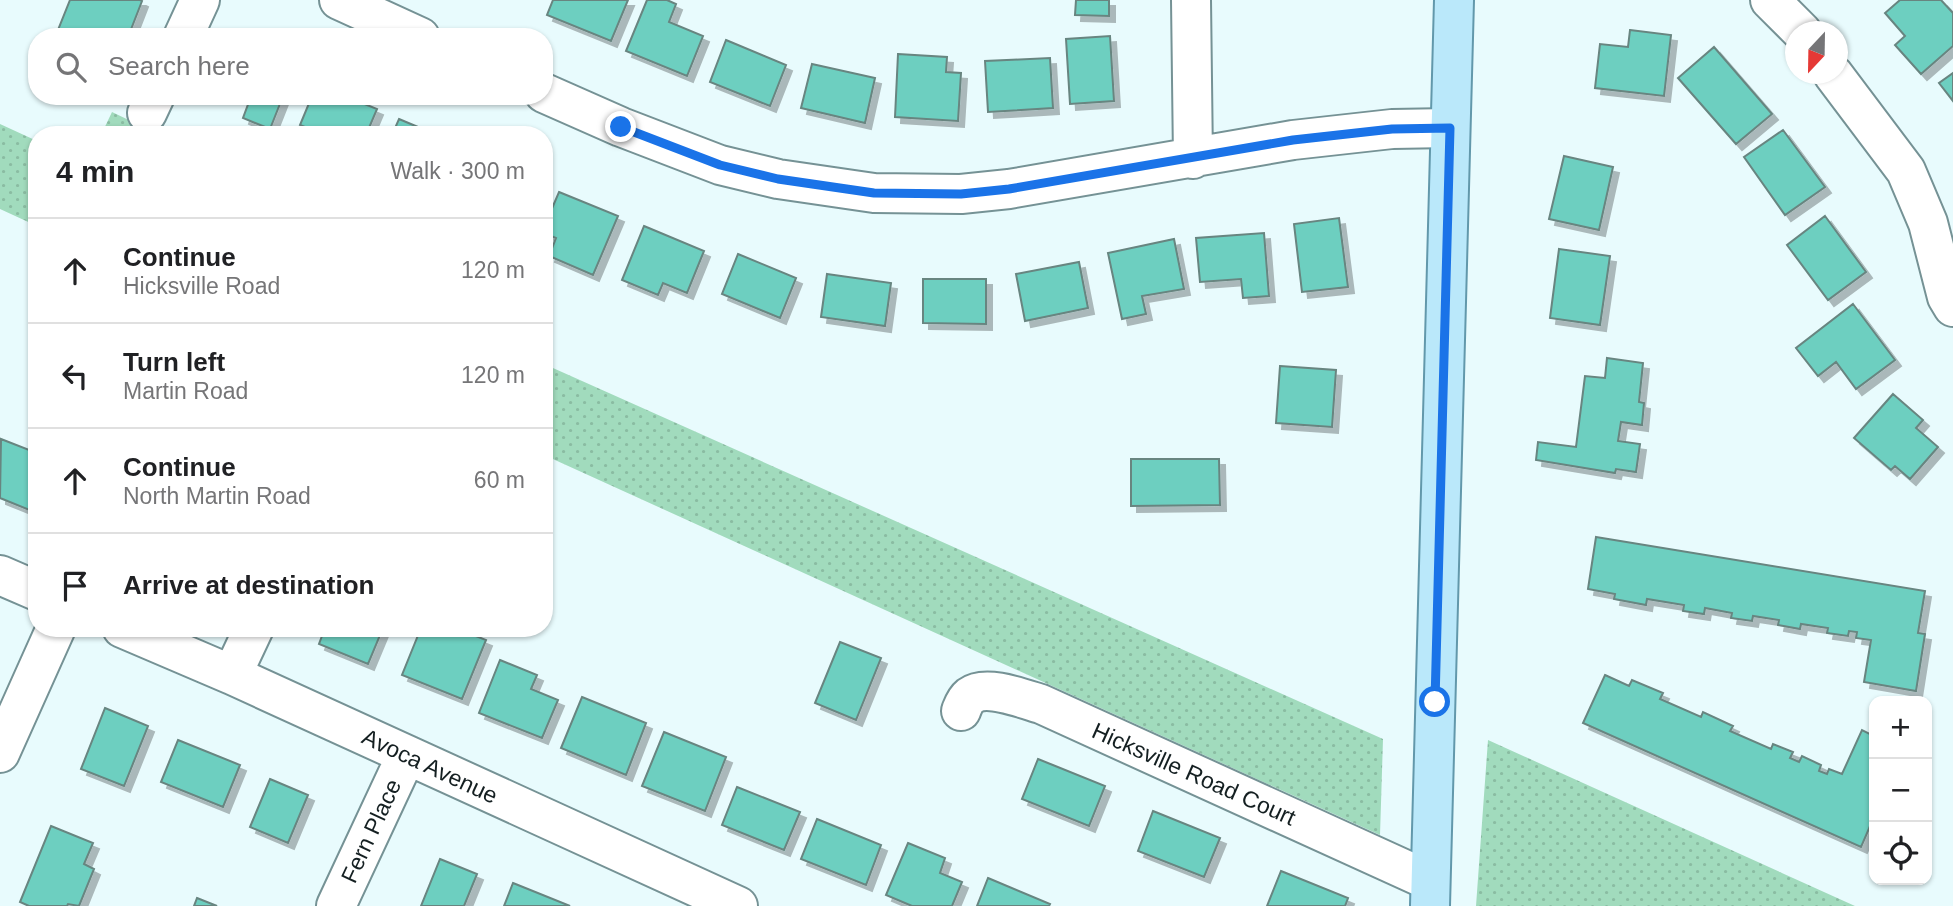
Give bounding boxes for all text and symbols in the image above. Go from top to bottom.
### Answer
north arrow [1785,21,1848,84]
search box [28,28,553,105]
icon: search [52,48,90,86]
text: Search here [108,51,250,81]
route end [605,111,636,142]
text: 4 min [56,155,134,188]
text: Walk · 300 m [390,158,525,184]
text: Continue [123,242,236,272]
icon: ahead [56,252,94,290]
text: 120 m [461,257,525,283]
text: Hicksville Road [123,273,280,299]
text: Turn left [123,347,225,377]
icon: left [56,357,94,395]
text: 120 m [461,362,525,388]
text: Martin Road [123,378,248,404]
text: Continue [123,452,236,482]
icon: ahead [56,462,94,500]
text: 60 m [474,467,525,493]
text: North Martin Road [123,483,311,509]
icon: arrive [56,567,94,605]
text: Arrive at destination [123,570,374,600]
route start [1419,686,1450,717]
map controls [1869,696,1932,885]
button: + [1869,696,1932,759]
street label: Hicksville Road Court [1088,717,1300,831]
street label: Avoca Avenue [358,723,502,809]
button: − [1869,759,1932,822]
street label: Fern Place [336,775,406,887]
button: locate [1869,822,1932,885]

